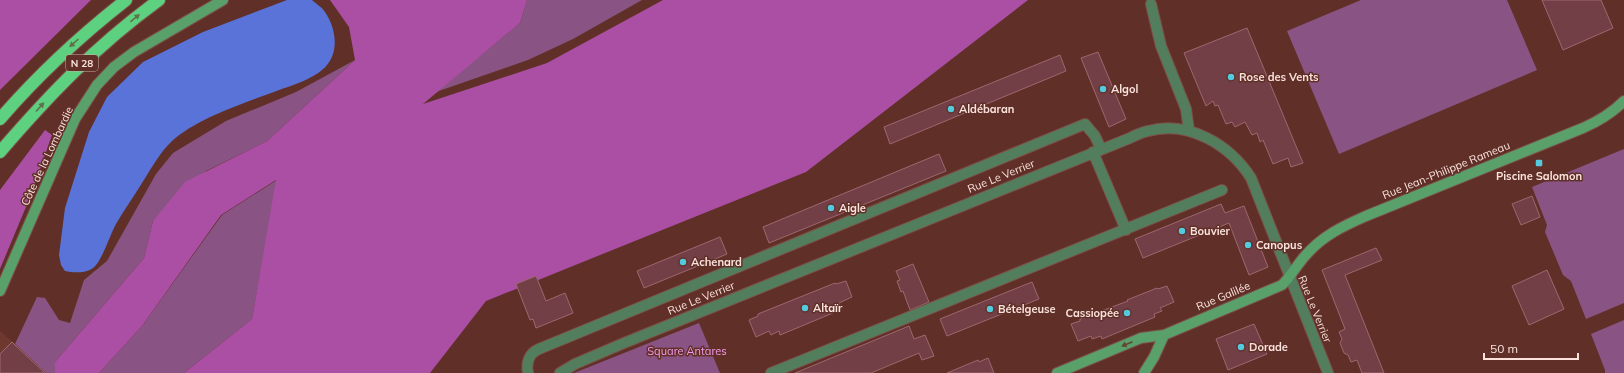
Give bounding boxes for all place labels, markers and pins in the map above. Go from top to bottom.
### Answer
place label: Rose des Vents [1239,70,1319,84]
marker: Rose des Vents [1226,72,1236,82]
place label: Algol [1111,82,1138,96]
marker: Algol [1098,84,1108,94]
place label: Aldébaran [959,102,1014,116]
marker: Aldébaran [946,104,956,114]
marker: Piscine Salomon [1534,158,1544,168]
place label: Piscine Salomon [1496,169,1582,183]
place label: Aigle [839,201,866,215]
marker: Aigle [826,203,836,213]
place label: Bouvier [1190,224,1231,238]
marker: Bouvier [1177,226,1187,236]
place label: Canopus [1256,238,1303,252]
marker: Canopus [1243,240,1253,250]
place label: Achenard [691,255,742,269]
marker: Achenard [678,257,688,267]
place label: Altaïr [813,301,843,315]
place label: Bételgeuse [998,302,1056,316]
marker: Altaïr [800,303,810,313]
marker: Bételgeuse [985,304,995,314]
place label: Cassiopée [1066,306,1119,320]
marker: Cassiopée [1122,308,1132,318]
place label: Dorade [1249,340,1288,354]
marker: Dorade [1236,342,1246,352]

